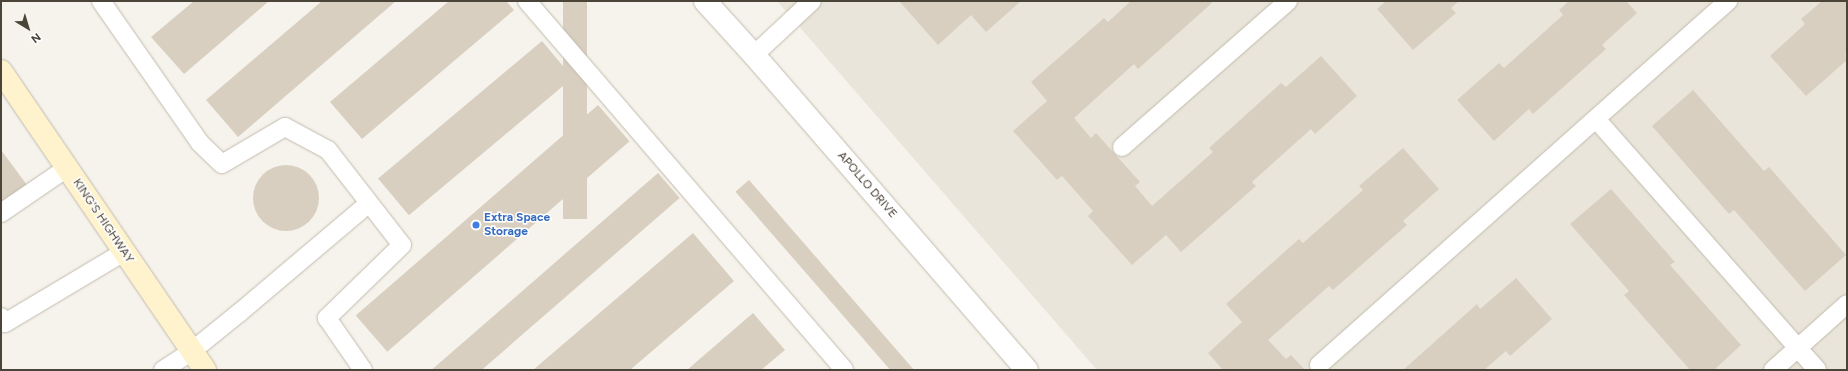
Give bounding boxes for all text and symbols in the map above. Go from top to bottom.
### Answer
north arrow [8,8,48,48]
text: N [28,30,43,46]
street label: APOLLO DRIVE [834,149,900,221]
street label: KING'S HIGHWAY [69,176,137,266]
place label: Extra Space Storage [484,211,550,239]
marker: Extra Space Storage [471,220,481,230]

